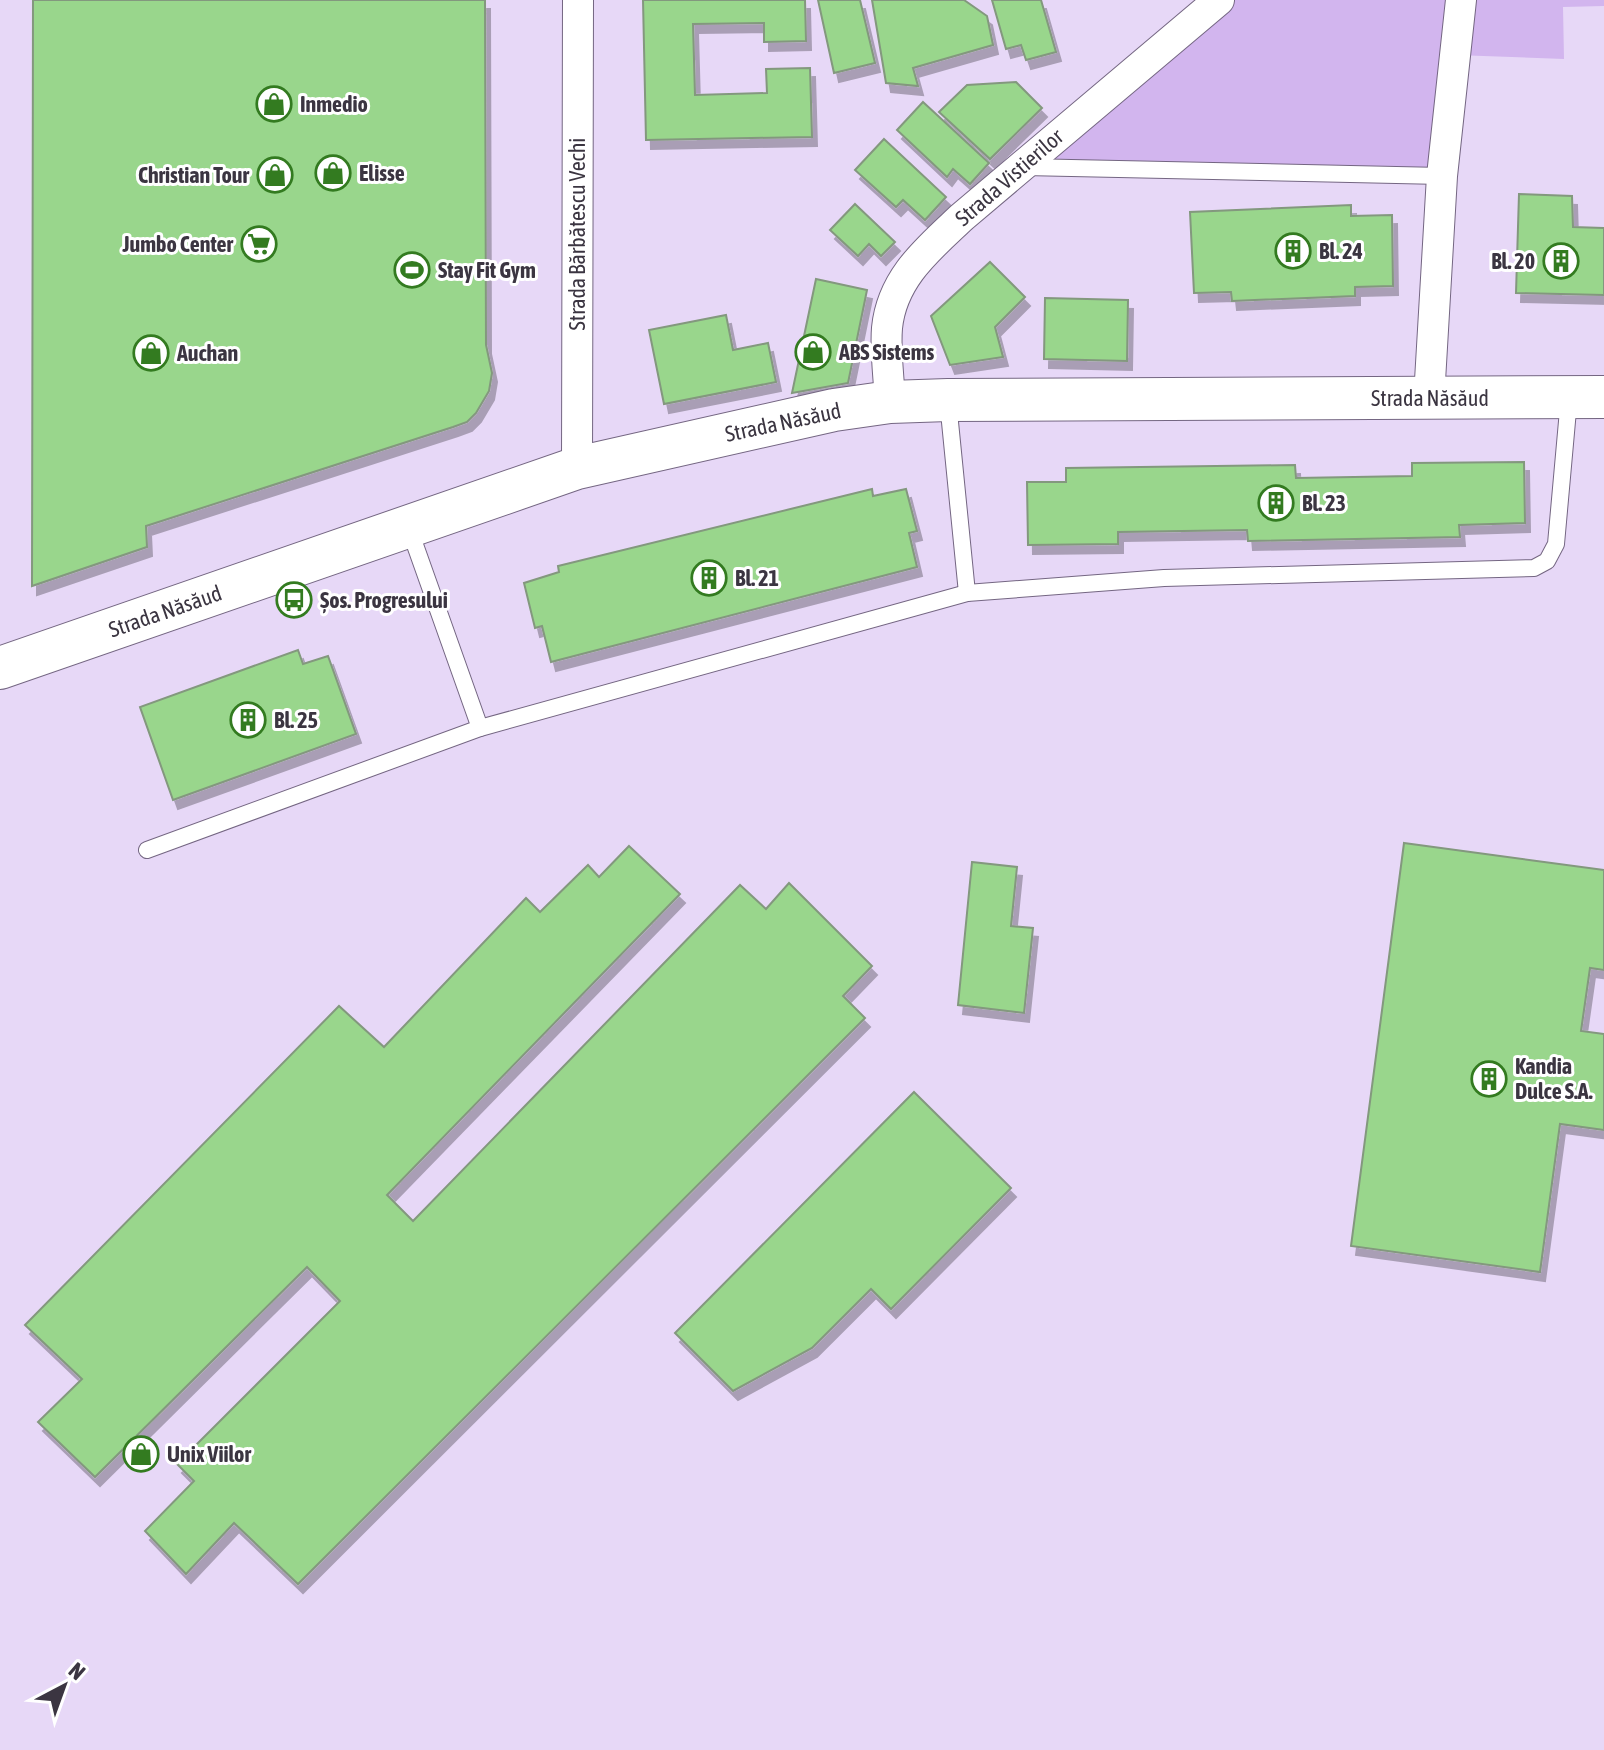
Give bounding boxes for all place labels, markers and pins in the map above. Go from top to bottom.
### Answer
shop icon: Inmedio [255,85,293,123]
place label: Inmedio [300,91,368,117]
shop icon: Elisse [314,154,352,192]
shop icon: Christian Tour [256,156,294,194]
place label: Elisse [359,160,405,186]
place label: Christian Tour [138,162,250,188]
supermarket icon: Jumbo Center [240,225,278,263]
place label: Jumbo Center [122,231,233,257]
building icon: Bl. 24 [1274,232,1312,270]
place label: Bl. 24 [1319,238,1363,264]
building icon: Bl. 20 [1542,242,1580,280]
place label: Bl. 20 [1491,248,1535,274]
sports icon: Stay Fit Gym [393,251,431,289]
place label: Stay Fit Gym [438,257,536,283]
shop icon: ABS Sistems [794,333,832,371]
shop icon: Auchan [132,334,170,372]
place label: ABS Sistems [838,339,934,365]
place label: Auchan [176,340,238,366]
building icon: Bl. 23 [1257,484,1295,522]
place label: Bl. 23 [1302,490,1346,516]
building icon: Bl. 21 [690,559,728,597]
place label: Bl. 21 [735,565,779,591]
bus stop icon: Șos. Progresului [275,581,313,619]
place label: Șos. Progresului [320,587,448,614]
building icon: Bl. 25 [229,701,267,739]
place label: Bl. 25 [274,707,318,733]
place label: Kandia Dulce S.A. [1515,1053,1593,1104]
building icon: Kandia Dulce S.A. [1470,1060,1508,1098]
shop icon: Unix Viilor [122,1435,160,1473]
place label: Unix Viilor [167,1441,251,1467]

